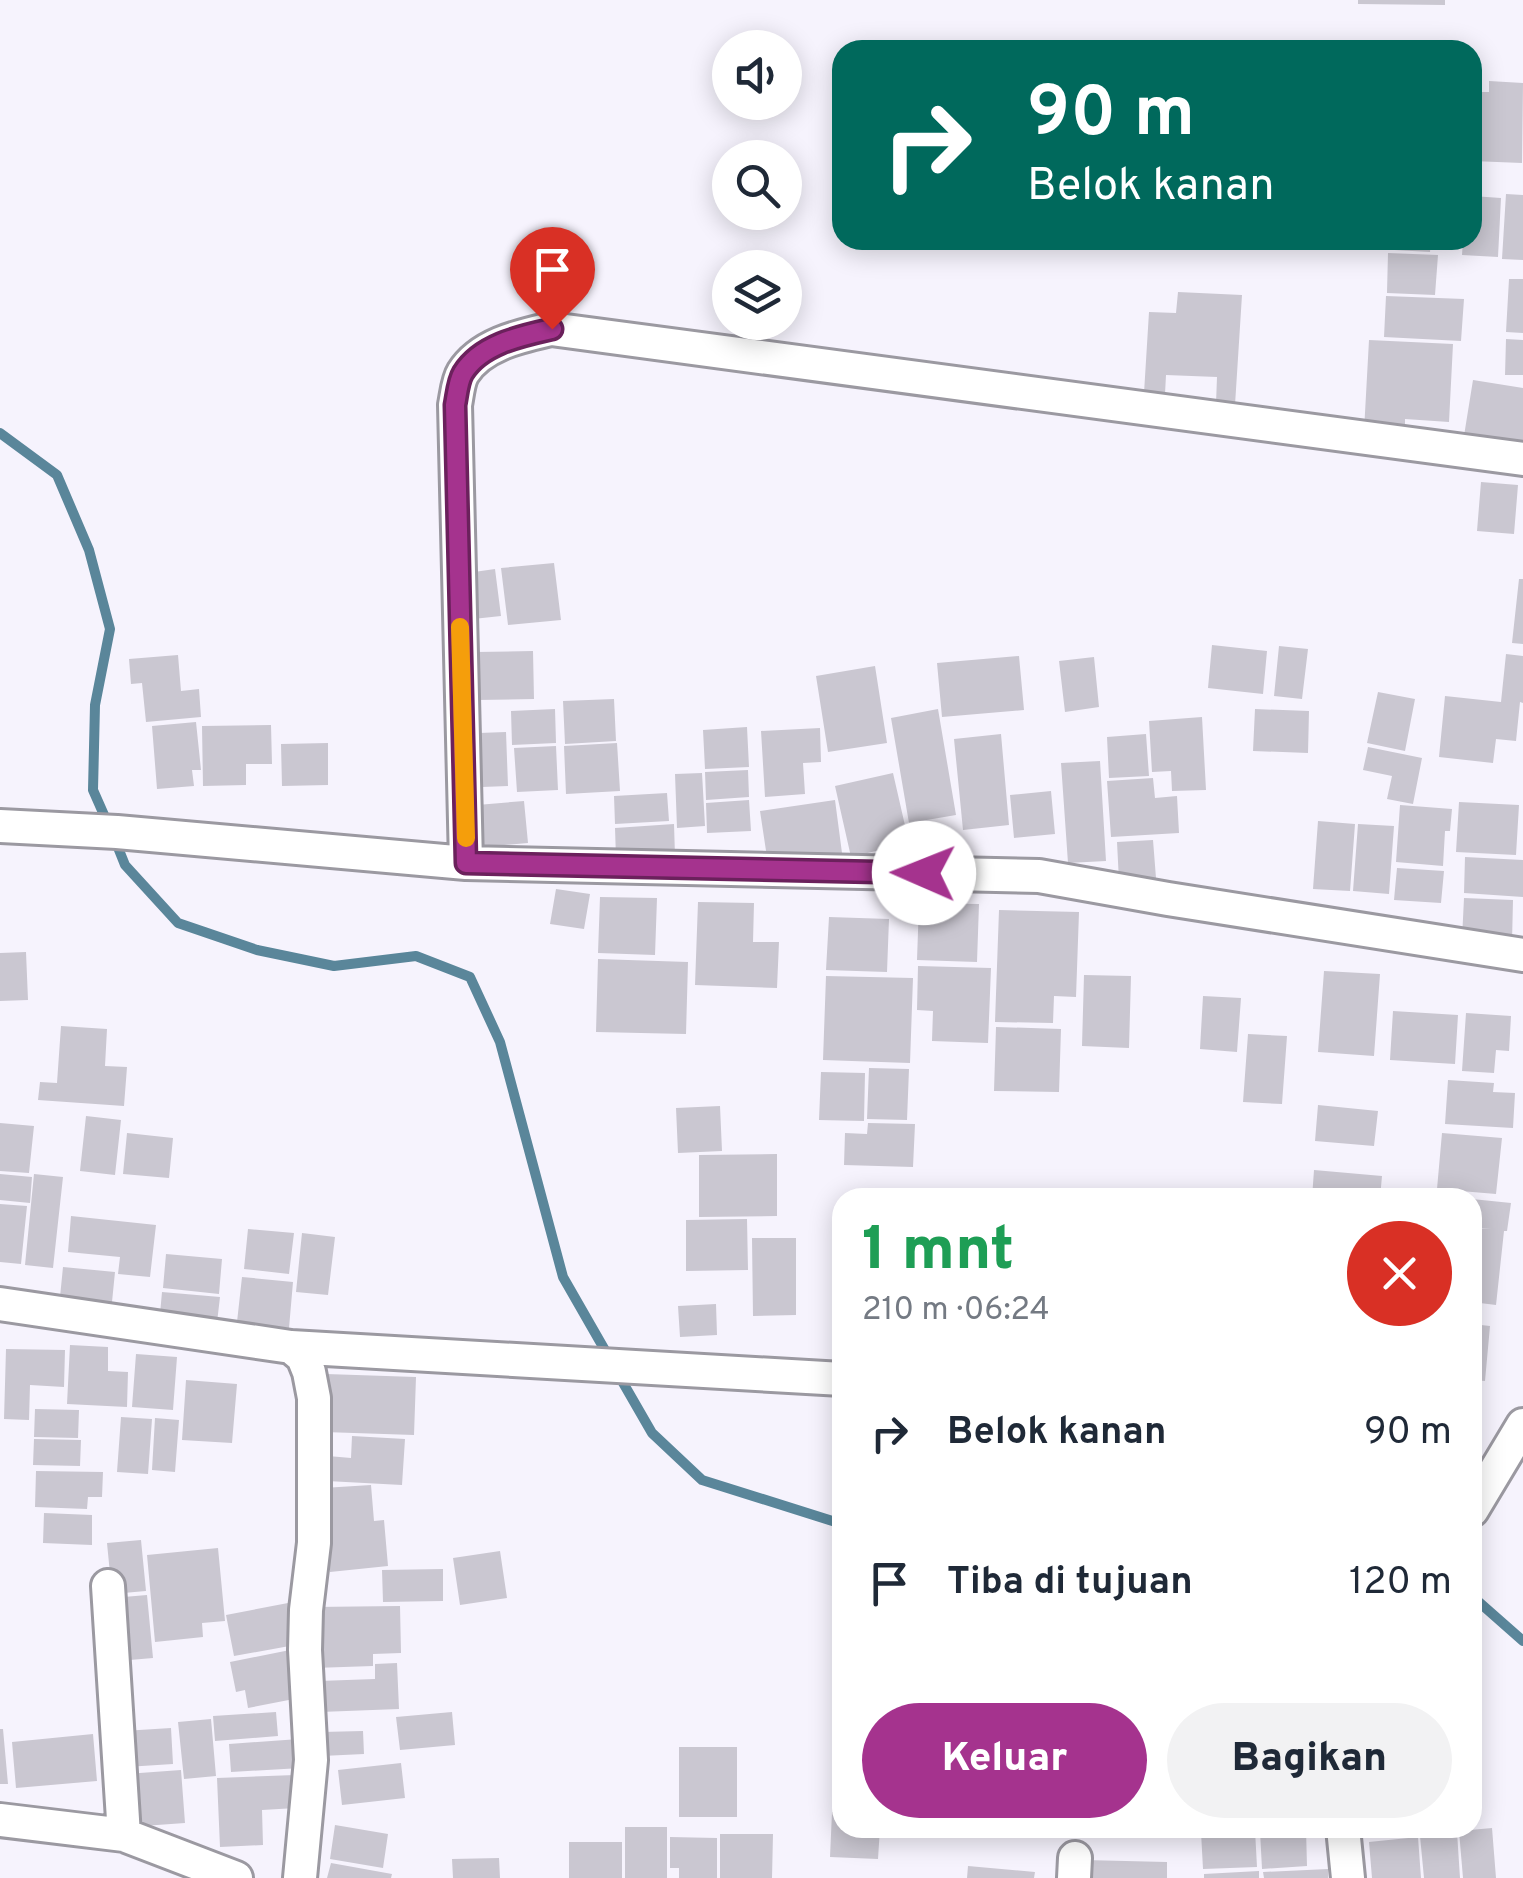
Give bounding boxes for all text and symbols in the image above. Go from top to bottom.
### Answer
map controls [712,30,802,340]
button: sound [712,30,802,120]
text: 90 m [1027,72,1195,161]
icon: right [862,80,992,210]
button: search [712,140,802,230]
text: Belok kanan [1027,159,1275,216]
pin [510,227,595,330]
icon: arrive [525,242,580,297]
button: layers [712,250,802,340]
position arrow [872,821,976,925]
text: 1 mnt [862,1215,1014,1291]
button: close [1347,1221,1452,1326]
text: 210 m · 06:24 [862,1291,1050,1331]
icon: right [862,1406,917,1461]
text: Belok kanan [947,1409,1166,1458]
text: 90 m [1364,1409,1452,1458]
icon: arrive [862,1556,917,1611]
text: Tiba di tujuan [947,1559,1193,1608]
text: 120 m [1349,1559,1452,1608]
button: Keluar [862,1703,1147,1818]
button: Bagikan [1167,1703,1452,1818]

